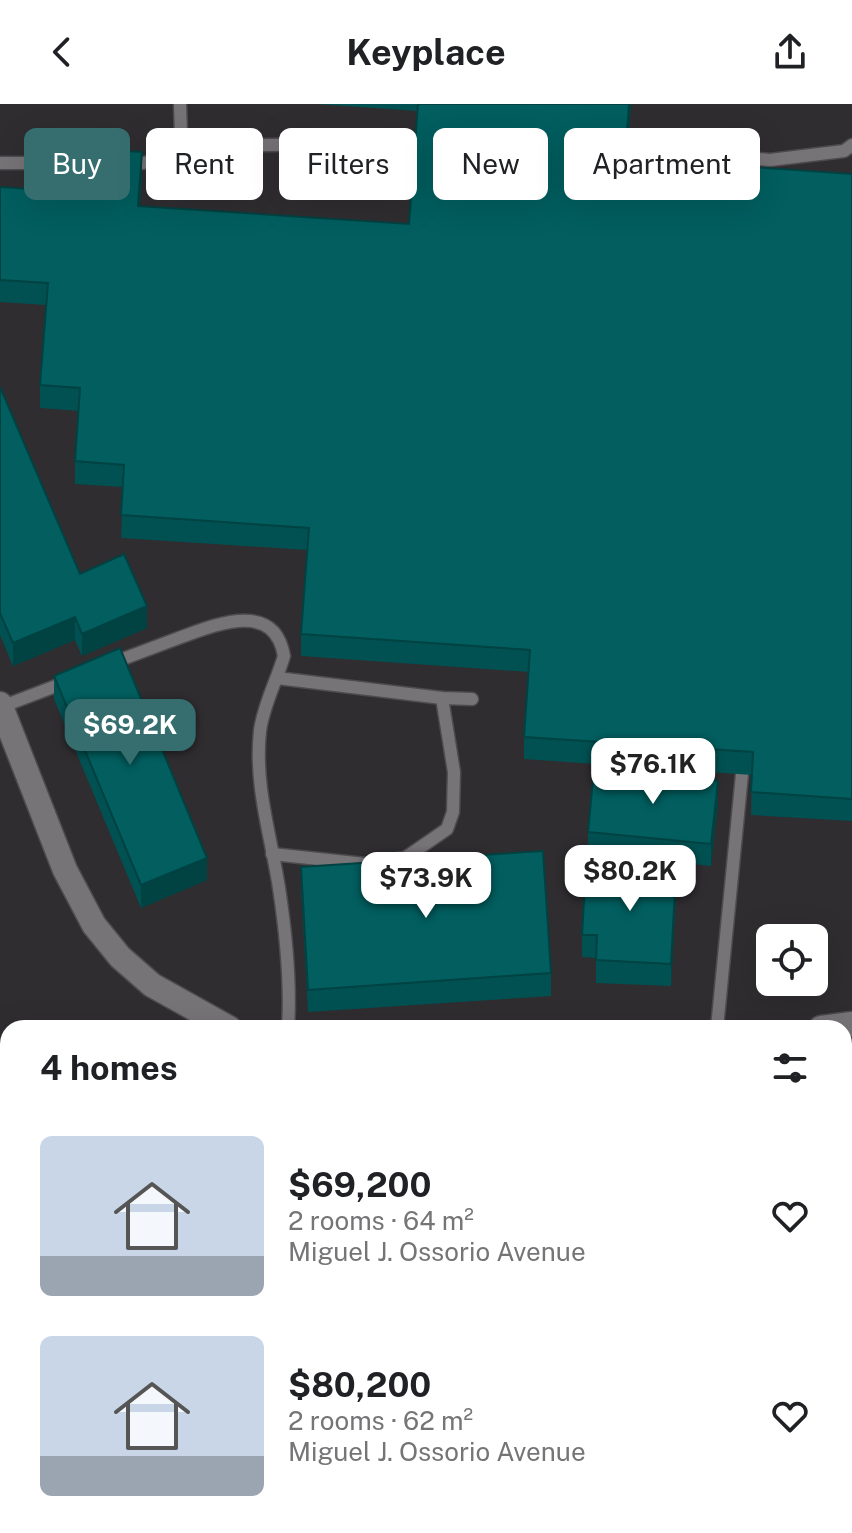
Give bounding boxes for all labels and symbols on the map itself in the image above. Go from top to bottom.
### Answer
pin: $69.2K [65,699,195,767]
pin: $76.1K [588,738,718,806]
pin: $80.2K [565,845,695,913]
pin: $73.9K [361,852,491,920]

